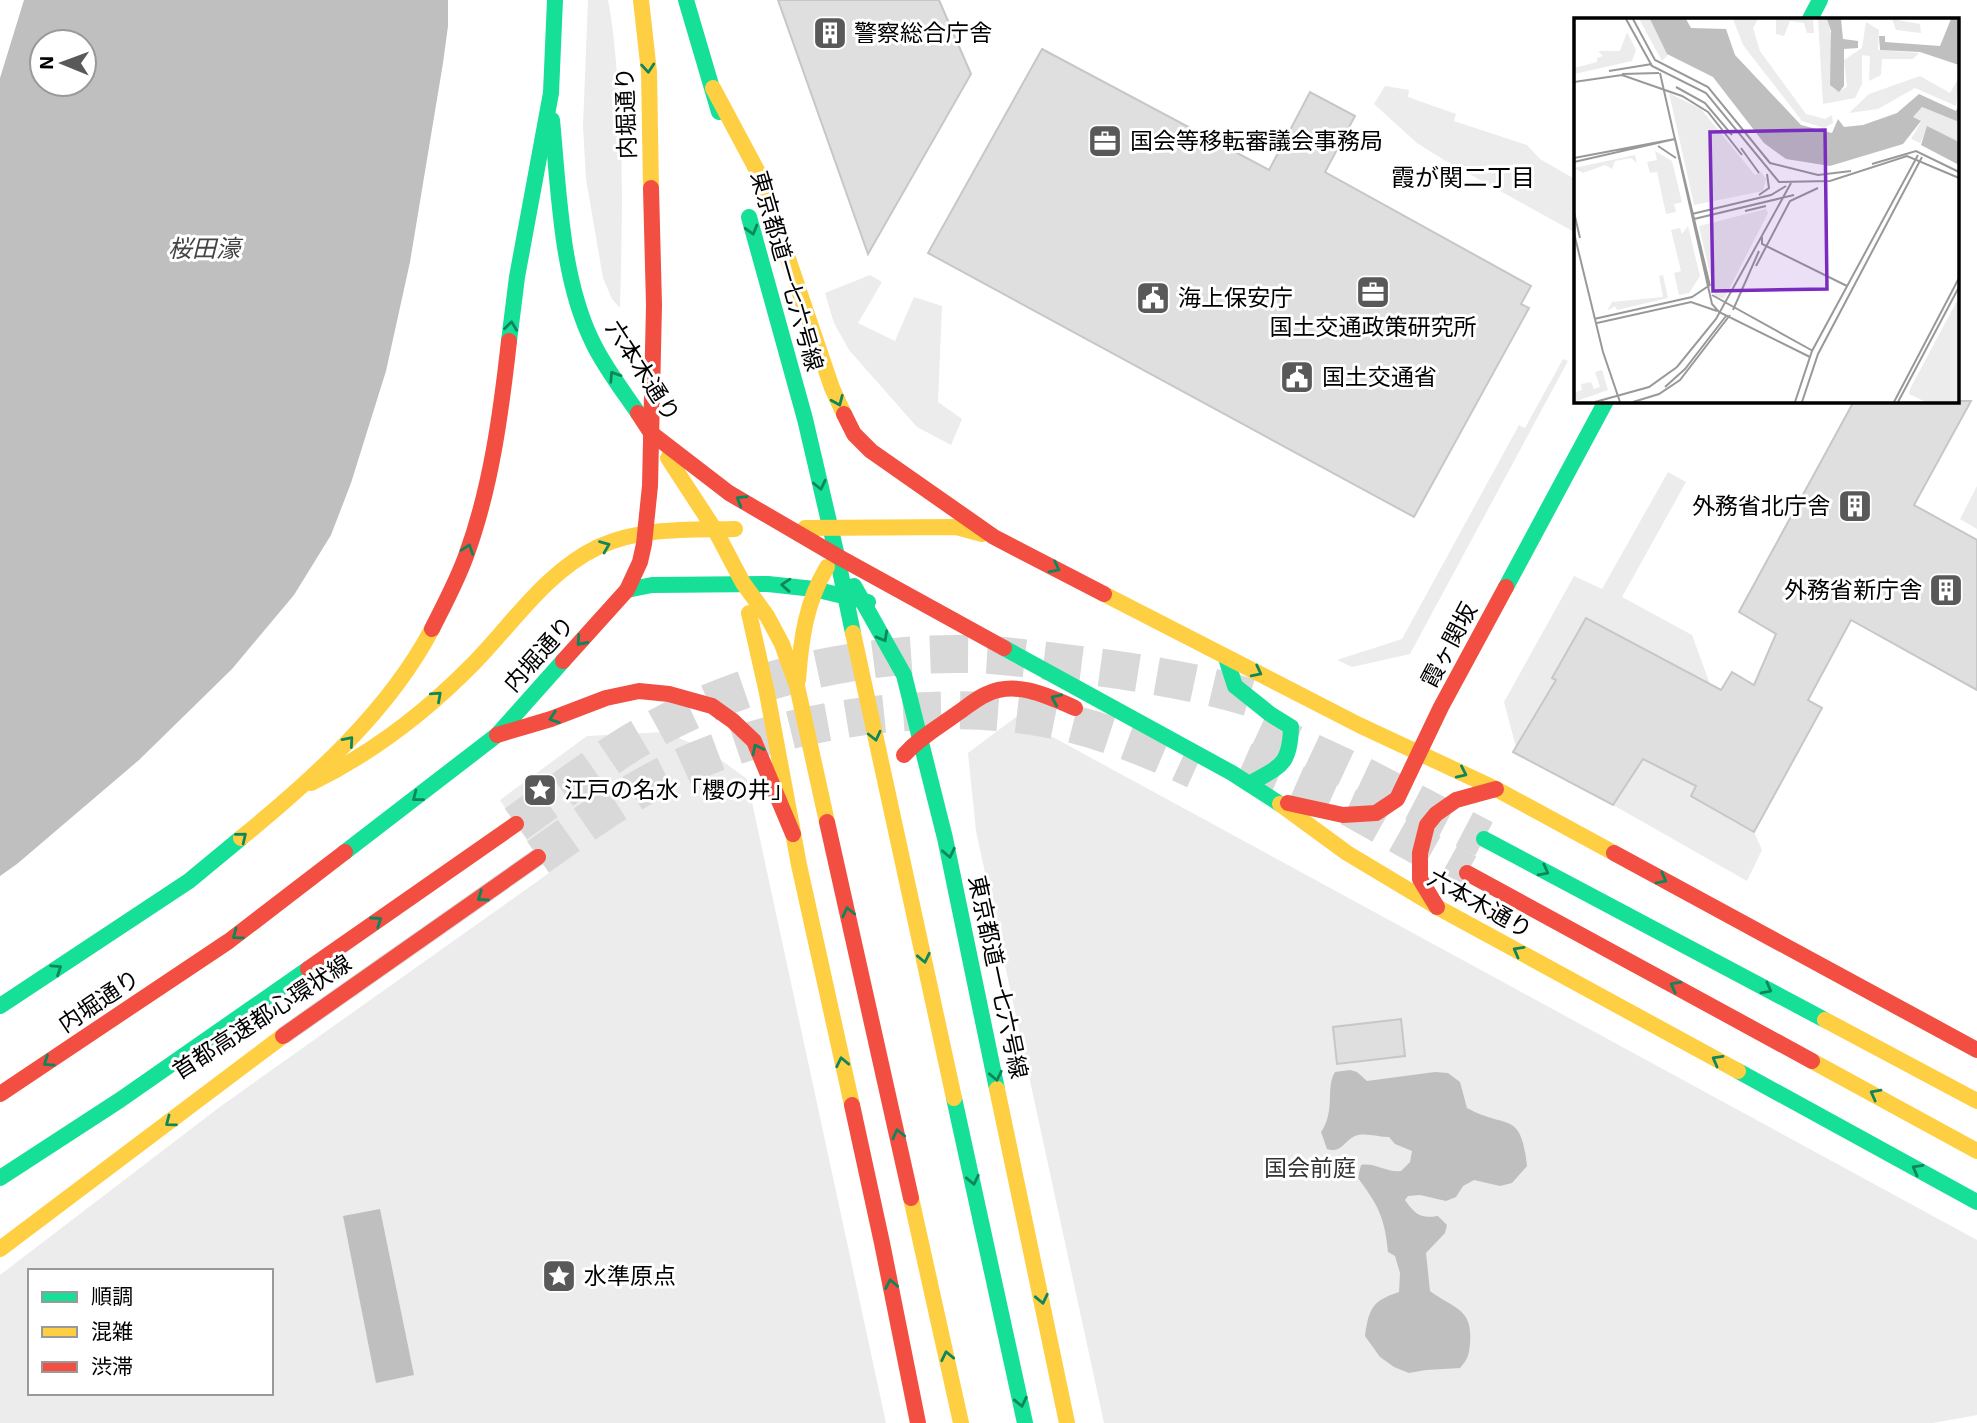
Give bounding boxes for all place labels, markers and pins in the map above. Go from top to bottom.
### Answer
building icon: 警察総合庁舎 [811,14,849,52]
place label: 警察総合庁舎 [854,18,992,46]
office icon: 国会等移転審議会事務局 [1086,122,1124,160]
place label: 国会等移転審議会事務局 [1130,126,1383,154]
office icon: 国土交通政策研究所 [1354,273,1392,311]
public building icon: 海上保安庁 [1134,279,1172,317]
place label: 海上保安庁 [1178,283,1293,311]
place label: 国土交通政策研究所 [1270,312,1477,340]
public building icon: 国土交通省 [1278,358,1316,396]
place label: 国土交通省 [1322,362,1437,390]
building icon: 外務省北庁舎 [1836,487,1874,525]
place label: 外務省北庁舎 [1692,491,1830,519]
building icon: 外務省新庁舎 [1927,571,1965,609]
place label: 外務省新庁舎 [1784,575,1922,603]
place icon: 江戸の名水「櫻の井」 [521,771,559,809]
place label: 江戸の名水「櫻の井」 [564,775,794,803]
place icon: 水準原点 [540,1257,578,1295]
place label: 水準原点 [584,1261,676,1289]

